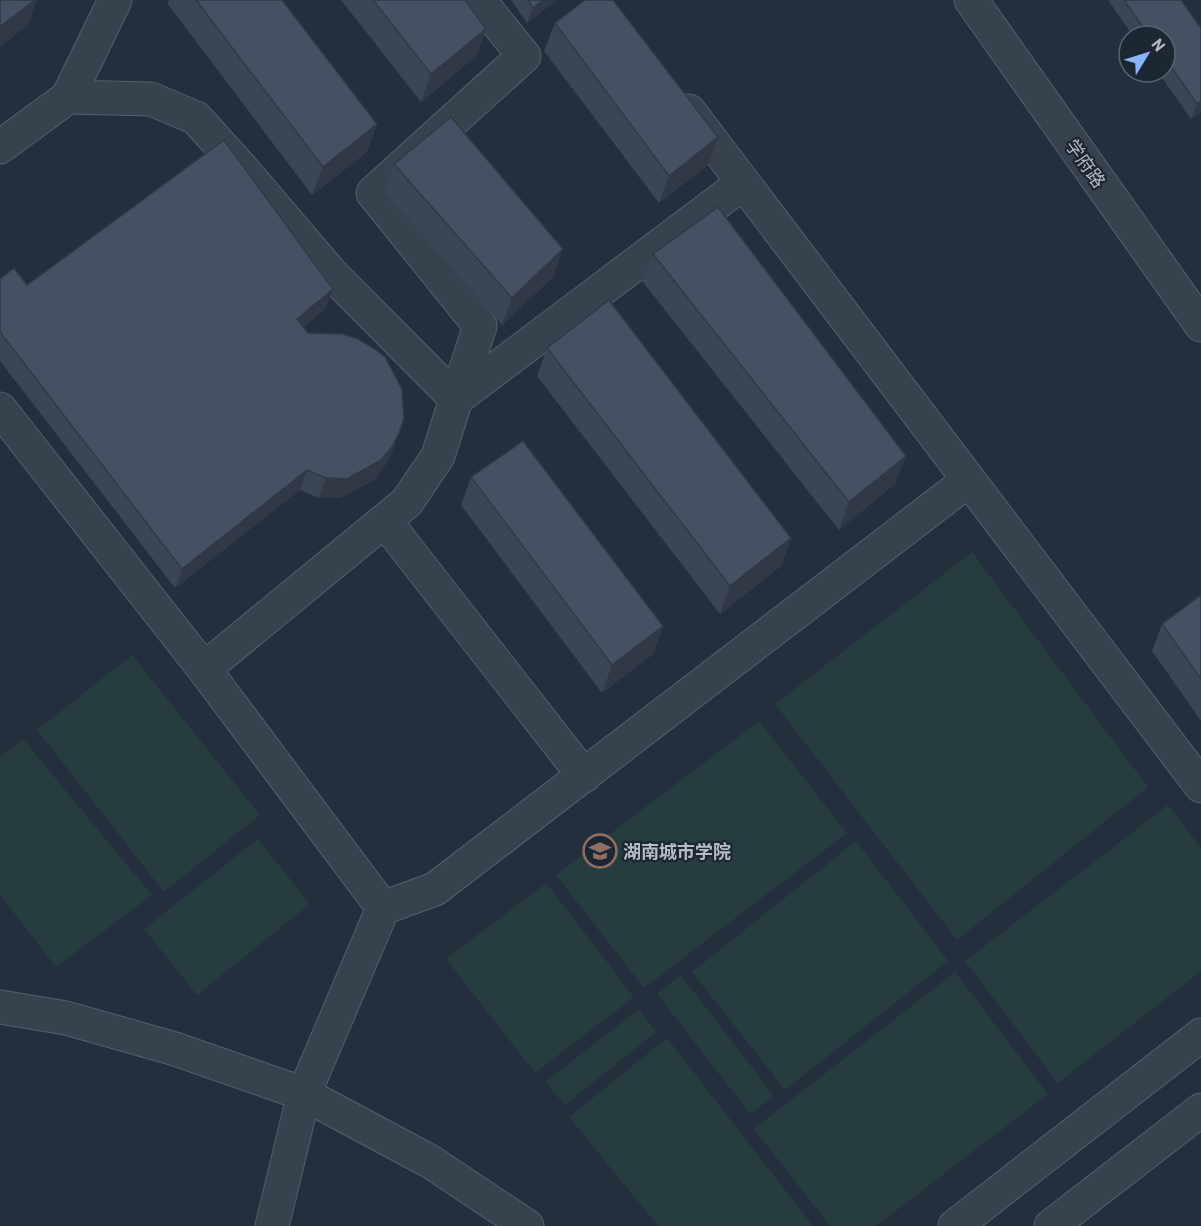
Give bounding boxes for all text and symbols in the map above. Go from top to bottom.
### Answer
north arrow [1117,24,1177,84]
text: N [1148,34,1170,54]
street label: 学府路 [1062,135,1110,191]
school or university icon: 湖南城市学院 [582,833,618,869]
place label: 湖南城市学院 [623,840,731,862]

